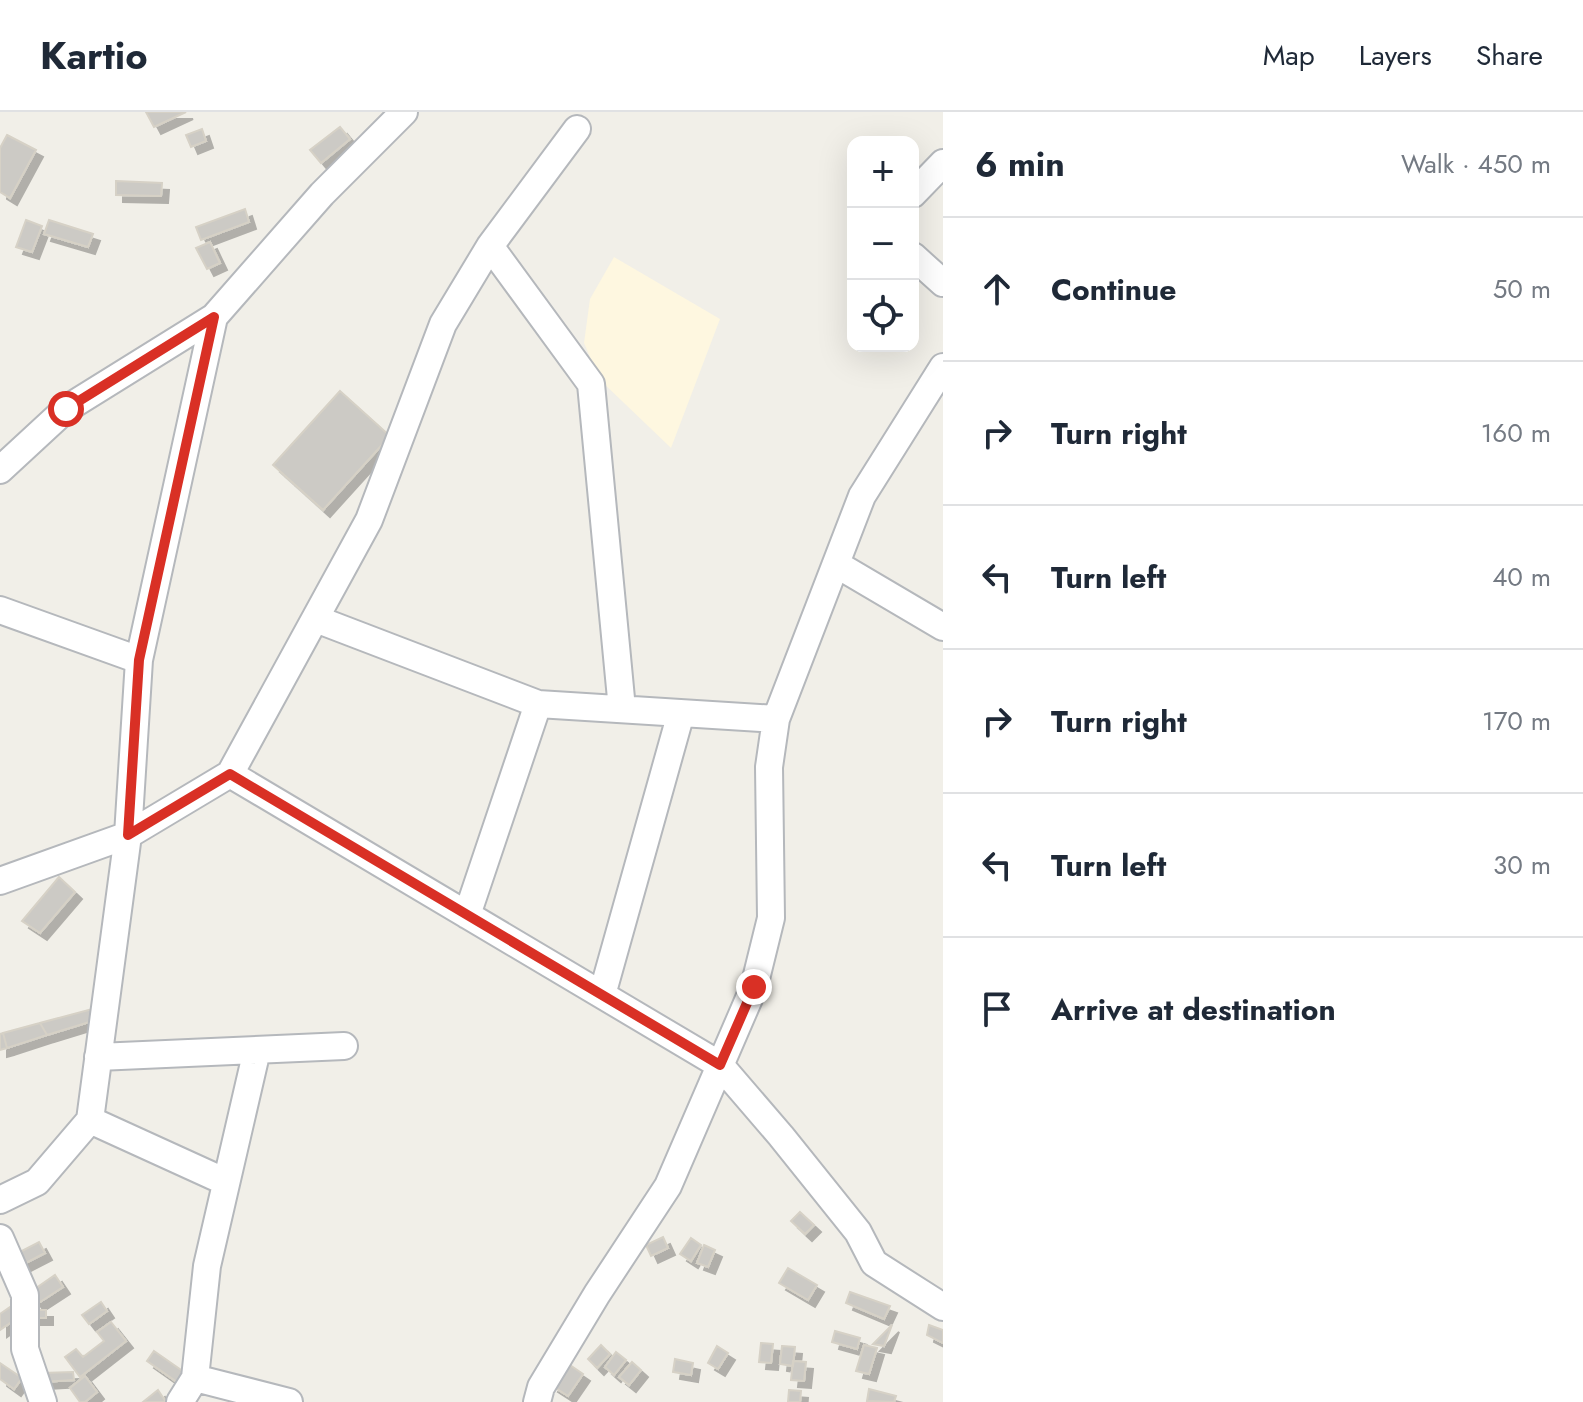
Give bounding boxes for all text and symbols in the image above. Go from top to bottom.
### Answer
text: Kartio [40,28,148,83]
text: Map [1263,35,1315,76]
text: Layers [1359,35,1432,76]
text: Share [1476,35,1543,76]
map controls [847,136,919,352]
button: + [847,136,919,208]
text: 6 min [975,140,1065,189]
text: Walk · 450 m [1401,145,1551,183]
button: − [847,208,919,280]
icon: ahead [975,267,1019,311]
text: Continue [1051,268,1177,311]
text: 50 m [1493,270,1551,308]
button: locate [847,280,919,352]
route start [48,391,84,427]
icon: right [975,411,1019,455]
text: Turn right [1051,412,1187,455]
text: 160 m [1481,414,1551,452]
icon: left [975,555,1019,599]
text: Turn left [1051,556,1166,599]
text: 40 m [1492,558,1551,596]
icon: right [975,699,1019,743]
text: Turn right [1051,700,1187,743]
text: 170 m [1482,702,1551,740]
icon: left [975,843,1019,887]
text: Turn left [1051,844,1166,887]
text: 30 m [1493,846,1551,884]
route end [736,969,772,1005]
icon: arrive [975,987,1019,1031]
text: Arrive at destination [1051,988,1336,1031]

